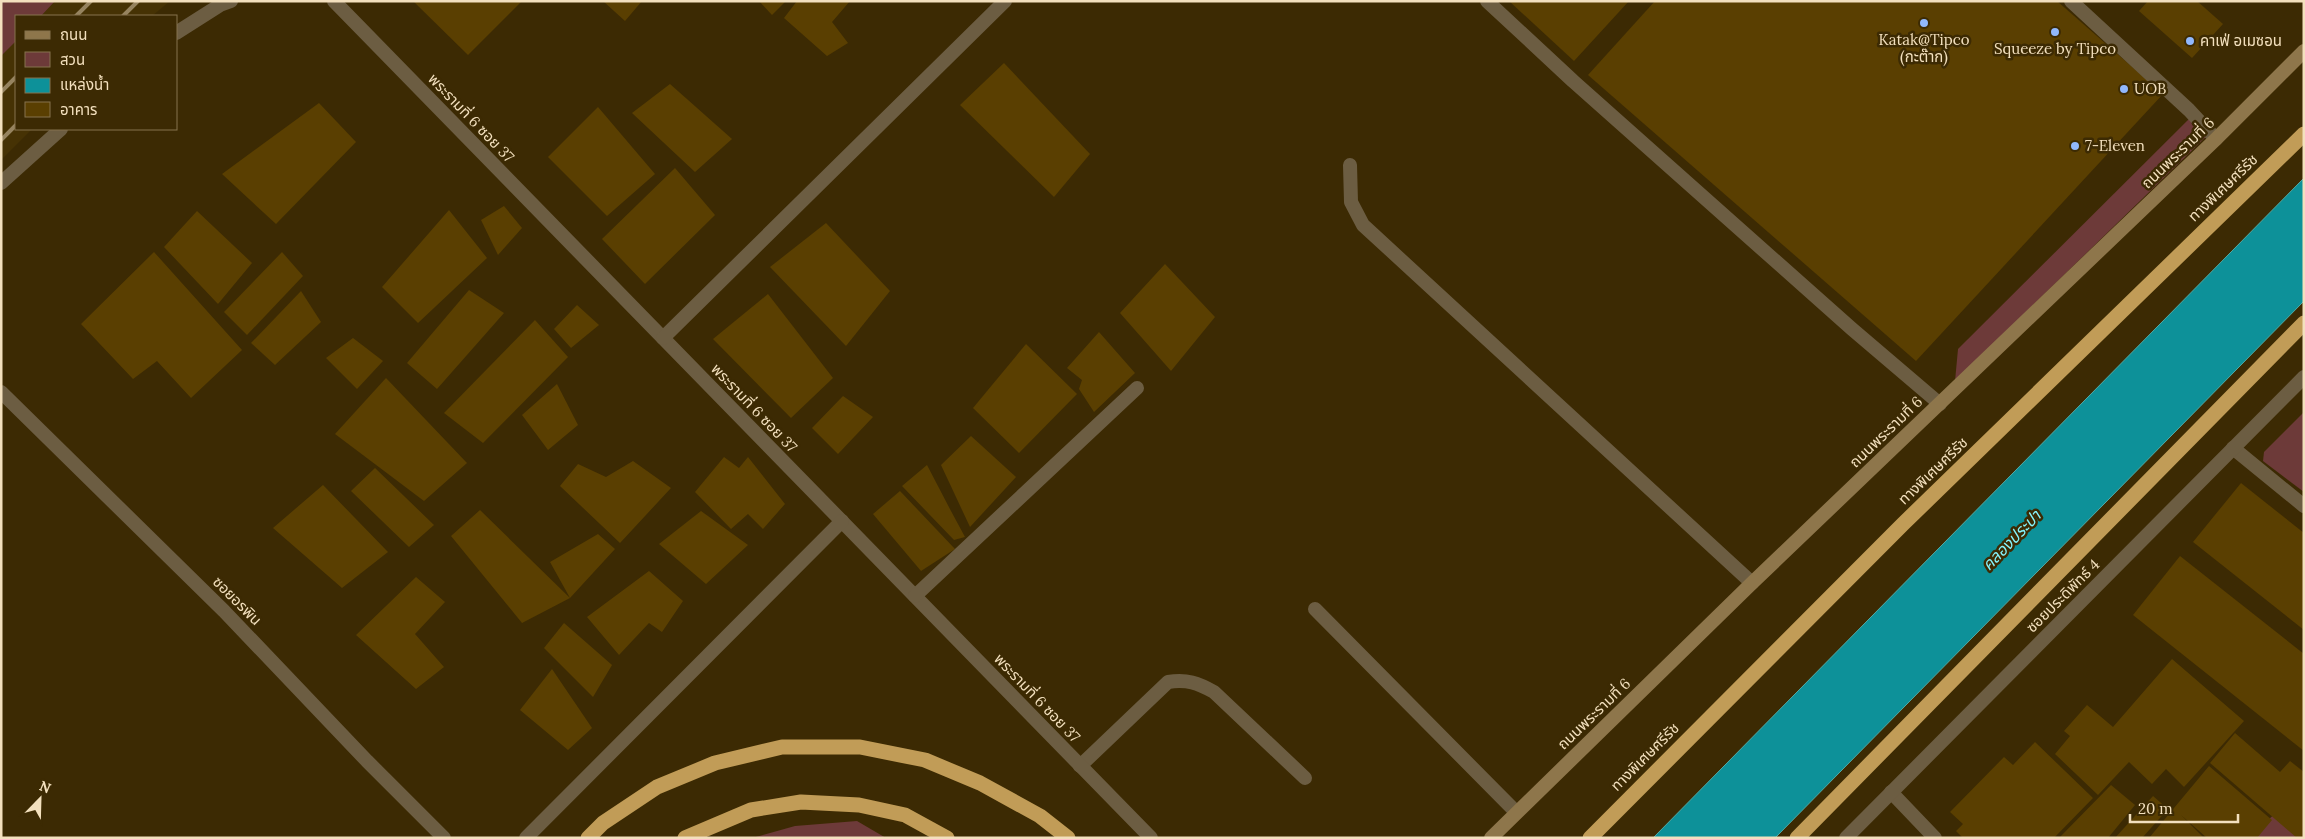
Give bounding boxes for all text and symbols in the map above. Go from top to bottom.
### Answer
legend [15,15,178,130]
marker: Katak@Tipco (กะต๊าก) [1918,17,1930,29]
text: ถนน [60,25,87,44]
marker: Squeeze by Tipco [2049,26,2061,38]
place label: Katak@Tipco (กะต๊าก) [1879,30,1970,67]
place label: คาเฟ่ อเมซอน [2200,31,2282,50]
marker: คาเฟ่ อเมซอน [2184,35,2196,47]
place label: Squeeze by Tipco [1994,39,2116,58]
text: สวน [60,50,85,69]
street label: พระรามที่ 6 ซอย 37 [424,69,519,166]
text: แหล่งน้ำ [60,74,109,94]
place label: UOB [2134,79,2166,98]
marker: UOB [2118,83,2130,95]
text: อาคาร [60,100,97,119]
street label: ถนนพระรามที่ 6 [2136,112,2218,192]
place label: 7-Eleven [2085,136,2145,155]
marker: 7-Eleven [2069,140,2081,152]
street label: ทางพิเศษศรีรัช [2184,150,2261,225]
street label: พระรามที่ 6 ซอย 37 [707,359,802,456]
street label: ถนนพระรามที่ 6 [1844,391,1926,471]
street label: ทางพิเศษศรีรัช [1894,433,1971,508]
water label: คลองประปา [1977,505,2046,574]
street label: ซอยประดิพัทธ์ 4 [2022,555,2103,636]
street label: ซอยอรพิน [209,572,266,629]
street label: พระรามที่ 6 ซอย 37 [990,649,1085,746]
street label: ถนนพระรามที่ 6 [1552,673,1634,753]
street label: ทางพิเศษศรีรัช [1606,718,1683,795]
north arrow [15,774,65,824]
text: N [37,777,54,798]
scale bar [2130,792,2238,824]
text: 20 m [2138,799,2173,818]

